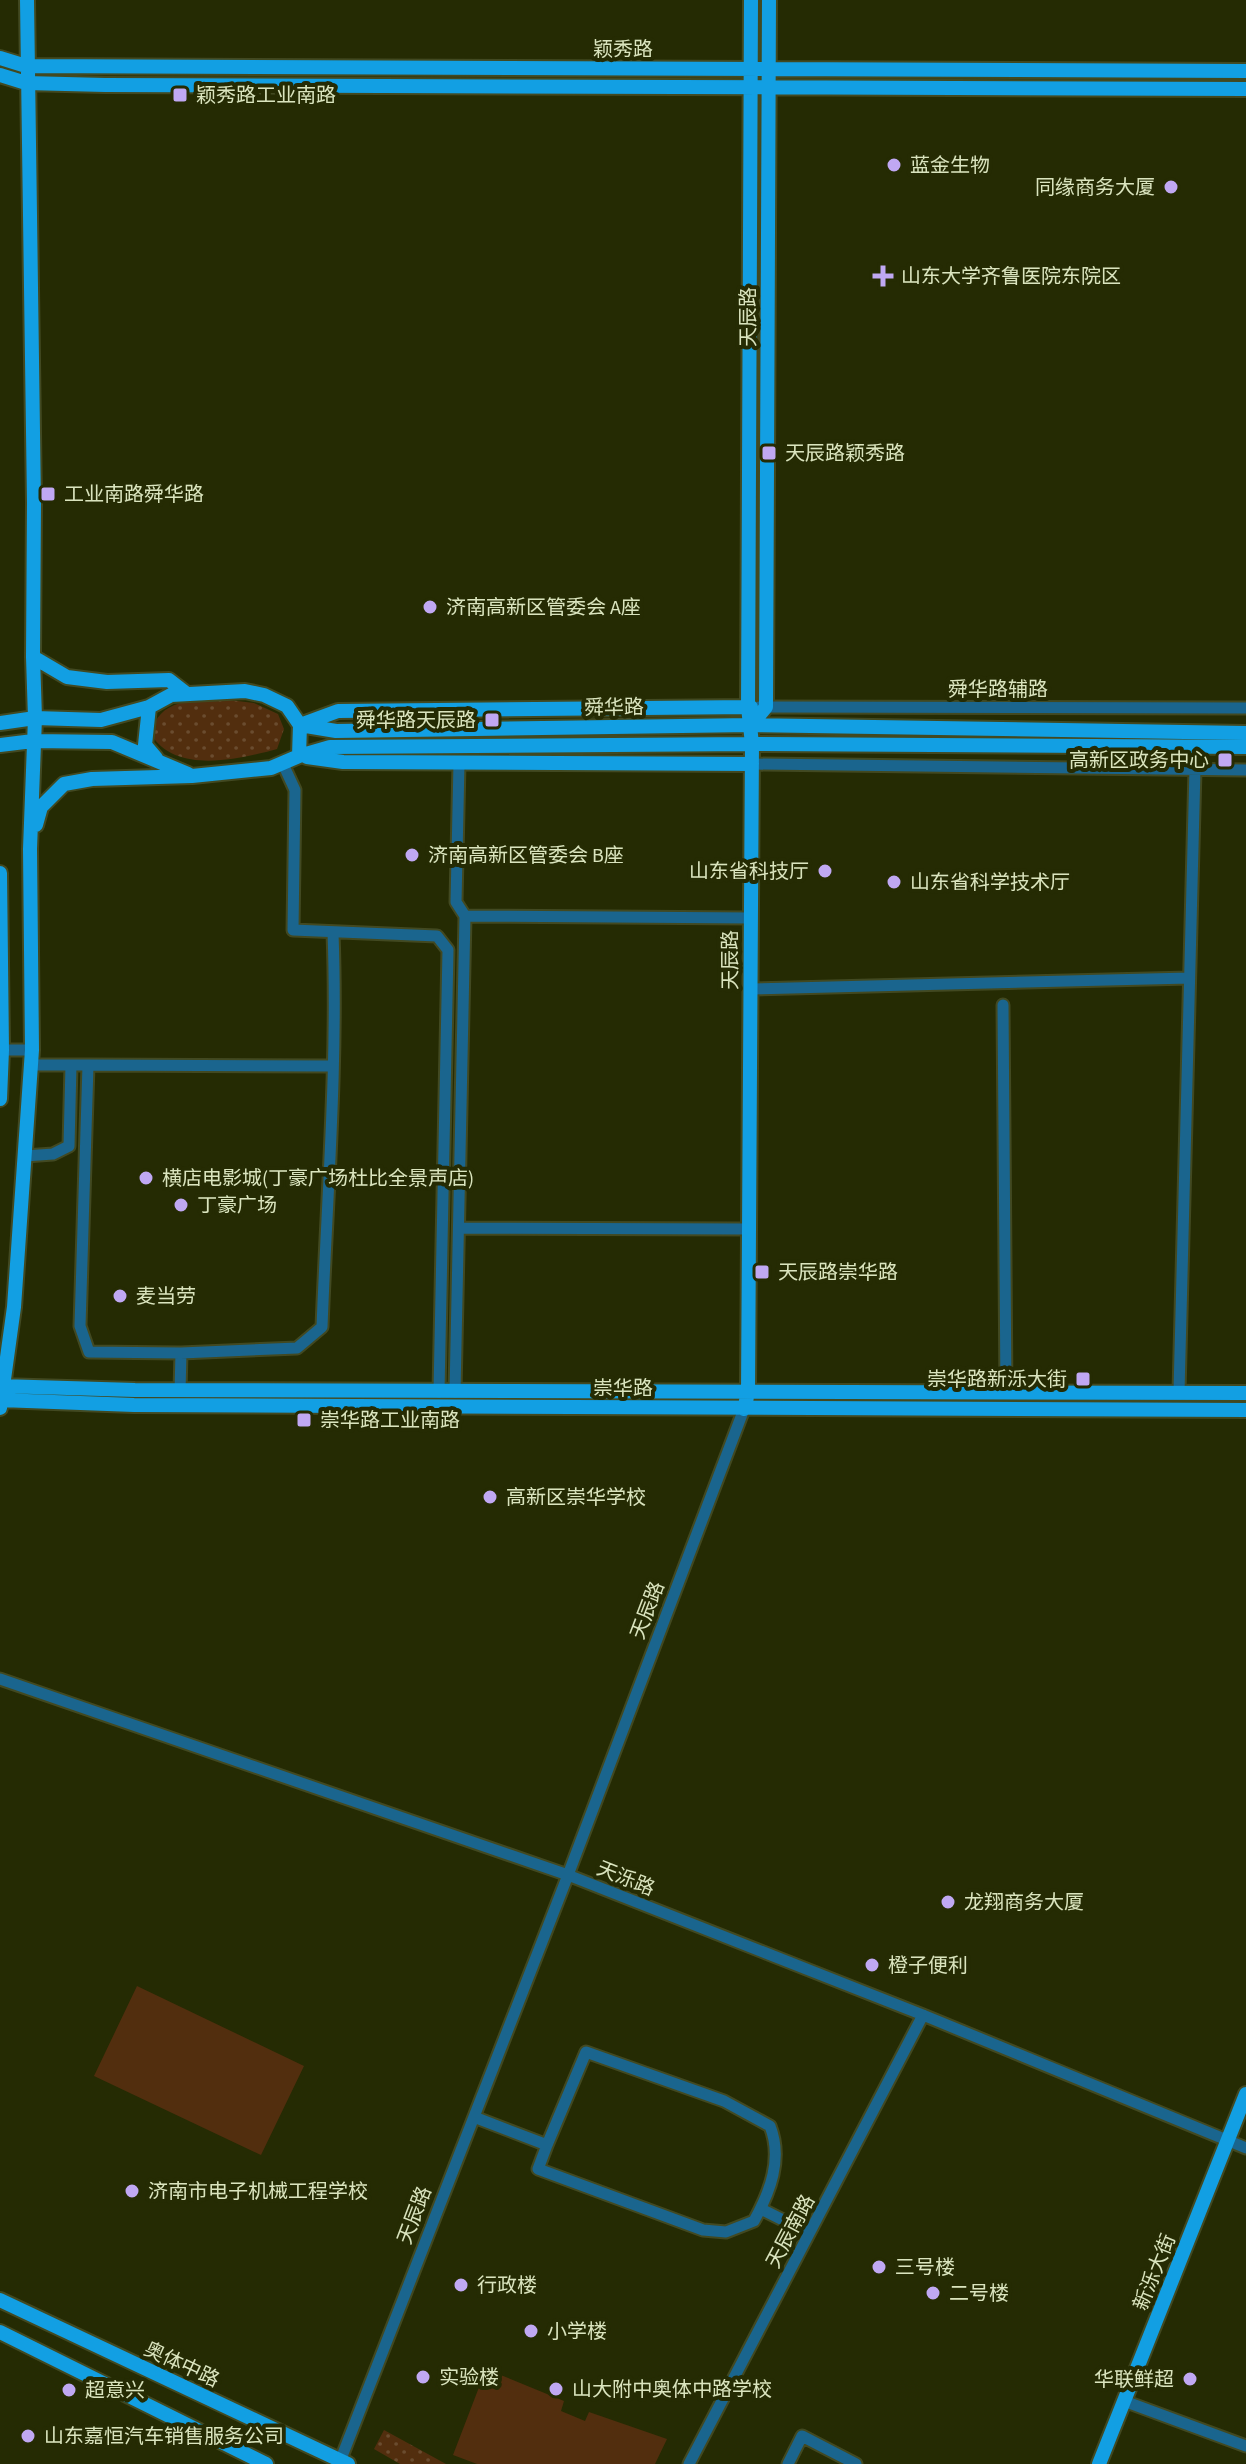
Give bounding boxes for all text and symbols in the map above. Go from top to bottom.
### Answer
street label: 颖秀路 [593,36,653,64]
place label: 颖秀路工业南路 [196,82,336,110]
marker: 颖秀路工业南路 [171,86,189,104]
place label: 蓝金生物 [910,152,990,180]
marker: 蓝金生物 [885,156,903,174]
place label: 同缘商务大厦 [1035,174,1155,202]
marker: 同缘商务大厦 [1162,178,1180,196]
place label: 山东大学齐鲁医院东院区 [901,263,1121,291]
marker: 山东大学齐鲁医院东院区 [872,265,894,287]
street label: 天辰路 [735,287,763,347]
place label: 天辰路颖秀路 [785,440,905,468]
marker: 天辰路颖秀路 [760,444,778,462]
place label: 工业南路舜华路 [64,481,204,509]
marker: 工业南路舜华路 [39,485,57,503]
place label: 济南高新区管委会 A座 [446,594,641,622]
marker: 济南高新区管委会 A座 [421,598,439,616]
street label: 舜华路辅路 [948,676,1048,704]
street label: 舜华路 [584,693,644,723]
place label: 舜华路天辰路 [356,707,476,735]
marker: 舜华路天辰路 [483,711,501,729]
place label: 高新区政务中心 [1069,747,1209,775]
marker: 高新区政务中心 [1216,751,1234,769]
place label: 济南高新区管委会 B座 [428,842,624,870]
marker: 济南高新区管委会 B座 [403,846,421,864]
place label: 山东省科技厅 [689,858,809,886]
marker: 山东省科技厅 [816,862,834,880]
place label: 山东省科学技术厅 [910,869,1070,897]
marker: 山东省科学技术厅 [885,873,903,891]
street label: 天辰路 [717,930,745,990]
place label: 横店电影城(丁豪广场杜比全景声店) [162,1165,474,1193]
marker: 横店电影城(丁豪广场杜比全景声店) [137,1169,155,1187]
place label: 丁豪广场 [197,1192,277,1220]
marker: 丁豪广场 [172,1196,190,1214]
place label: 天辰路崇华路 [778,1259,898,1287]
marker: 天辰路崇华路 [753,1263,771,1281]
place label: 麦当劳 [136,1283,196,1311]
marker: 麦当劳 [111,1287,129,1305]
place label: 崇华路新泺大街 [927,1366,1067,1394]
marker: 崇华路新泺大街 [1074,1370,1092,1388]
street label: 崇华路 [593,1375,653,1403]
place label: 崇华路工业南路 [320,1407,460,1435]
marker: 崇华路工业南路 [295,1411,313,1429]
place label: 高新区崇华学校 [506,1484,646,1512]
marker: 高新区崇华学校 [481,1488,499,1506]
street label: 天辰路 [624,1577,672,1643]
street label: 天泺路 [593,1855,659,1903]
place label: 龙翔商务大厦 [964,1889,1084,1917]
marker: 龙翔商务大厦 [939,1893,957,1911]
place label: 橙子便利 [888,1952,968,1980]
marker: 橙子便利 [863,1956,881,1974]
place label: 济南市电子机械工程学校 [148,2178,368,2206]
marker: 济南市电子机械工程学校 [123,2182,141,2200]
street label: 天辰路 [391,2182,439,2248]
street label: 天辰南路 [760,2190,822,2273]
street label: 新泺大街 [1127,2230,1183,2315]
place label: 三号楼 [895,2254,955,2282]
marker: 三号楼 [870,2258,888,2276]
place label: 行政楼 [477,2272,537,2300]
marker: 行政楼 [452,2276,470,2294]
place label: 二号楼 [949,2280,1009,2308]
marker: 二号楼 [924,2284,942,2302]
place label: 小学楼 [547,2318,607,2346]
marker: 小学楼 [522,2322,540,2340]
street label: 奥体中路 [139,2335,224,2394]
place label: 实验楼 [439,2364,499,2392]
place label: 华联鲜超 [1094,2366,1174,2394]
marker: 实验楼 [414,2368,432,2386]
marker: 华联鲜超 [1181,2370,1199,2388]
place label: 山大附中奥体中路学校 [572,2376,772,2404]
place label: 超意兴 [85,2377,145,2405]
marker: 山大附中奥体中路学校 [547,2380,565,2398]
marker: 超意兴 [60,2381,78,2399]
place label: 山东嘉恒汽车销售服务公司 [44,2423,284,2451]
marker: 山东嘉恒汽车销售服务公司 [19,2427,37,2445]

